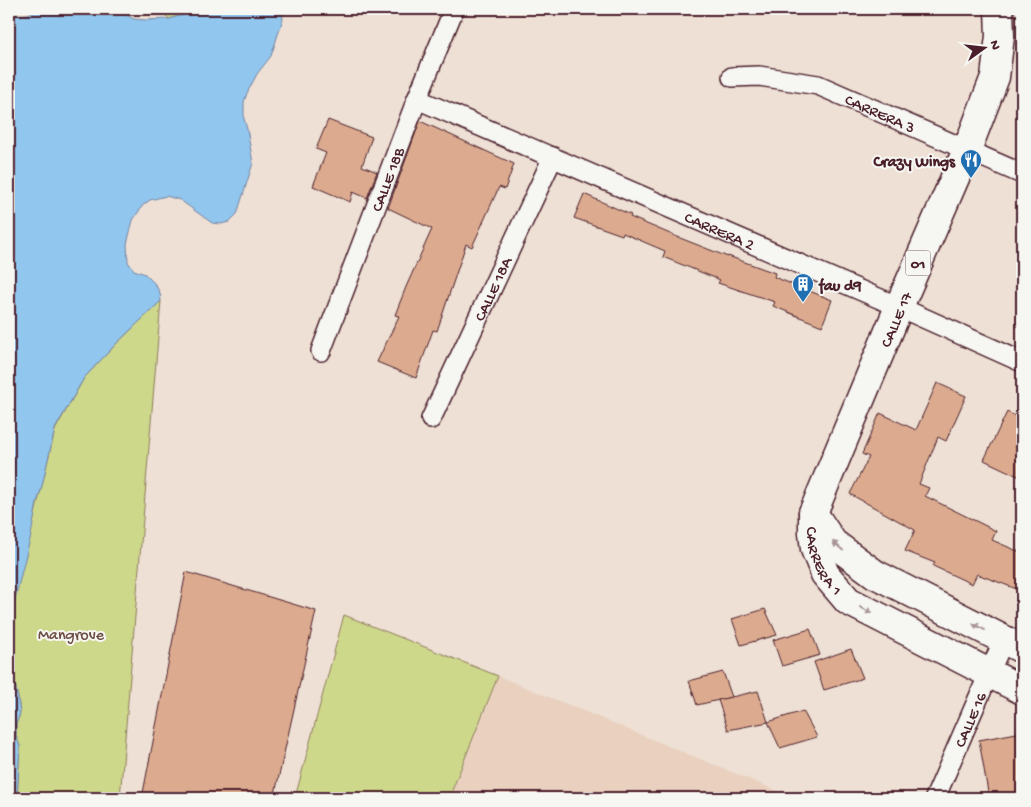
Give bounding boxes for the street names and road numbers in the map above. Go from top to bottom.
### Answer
street label: CARRERA 3 [841,92,917,139]
street label: CALLE 18B [369,145,411,215]
street label: CARRERA 2 [681,210,757,256]
road number: 01 [906,250,930,276]
street label: CALLE 18A [472,254,519,325]
street label: CALLE 17 [878,289,919,351]
street label: CARRERA 1 [800,527,845,600]
street label: CALLE 16 [952,689,993,751]

